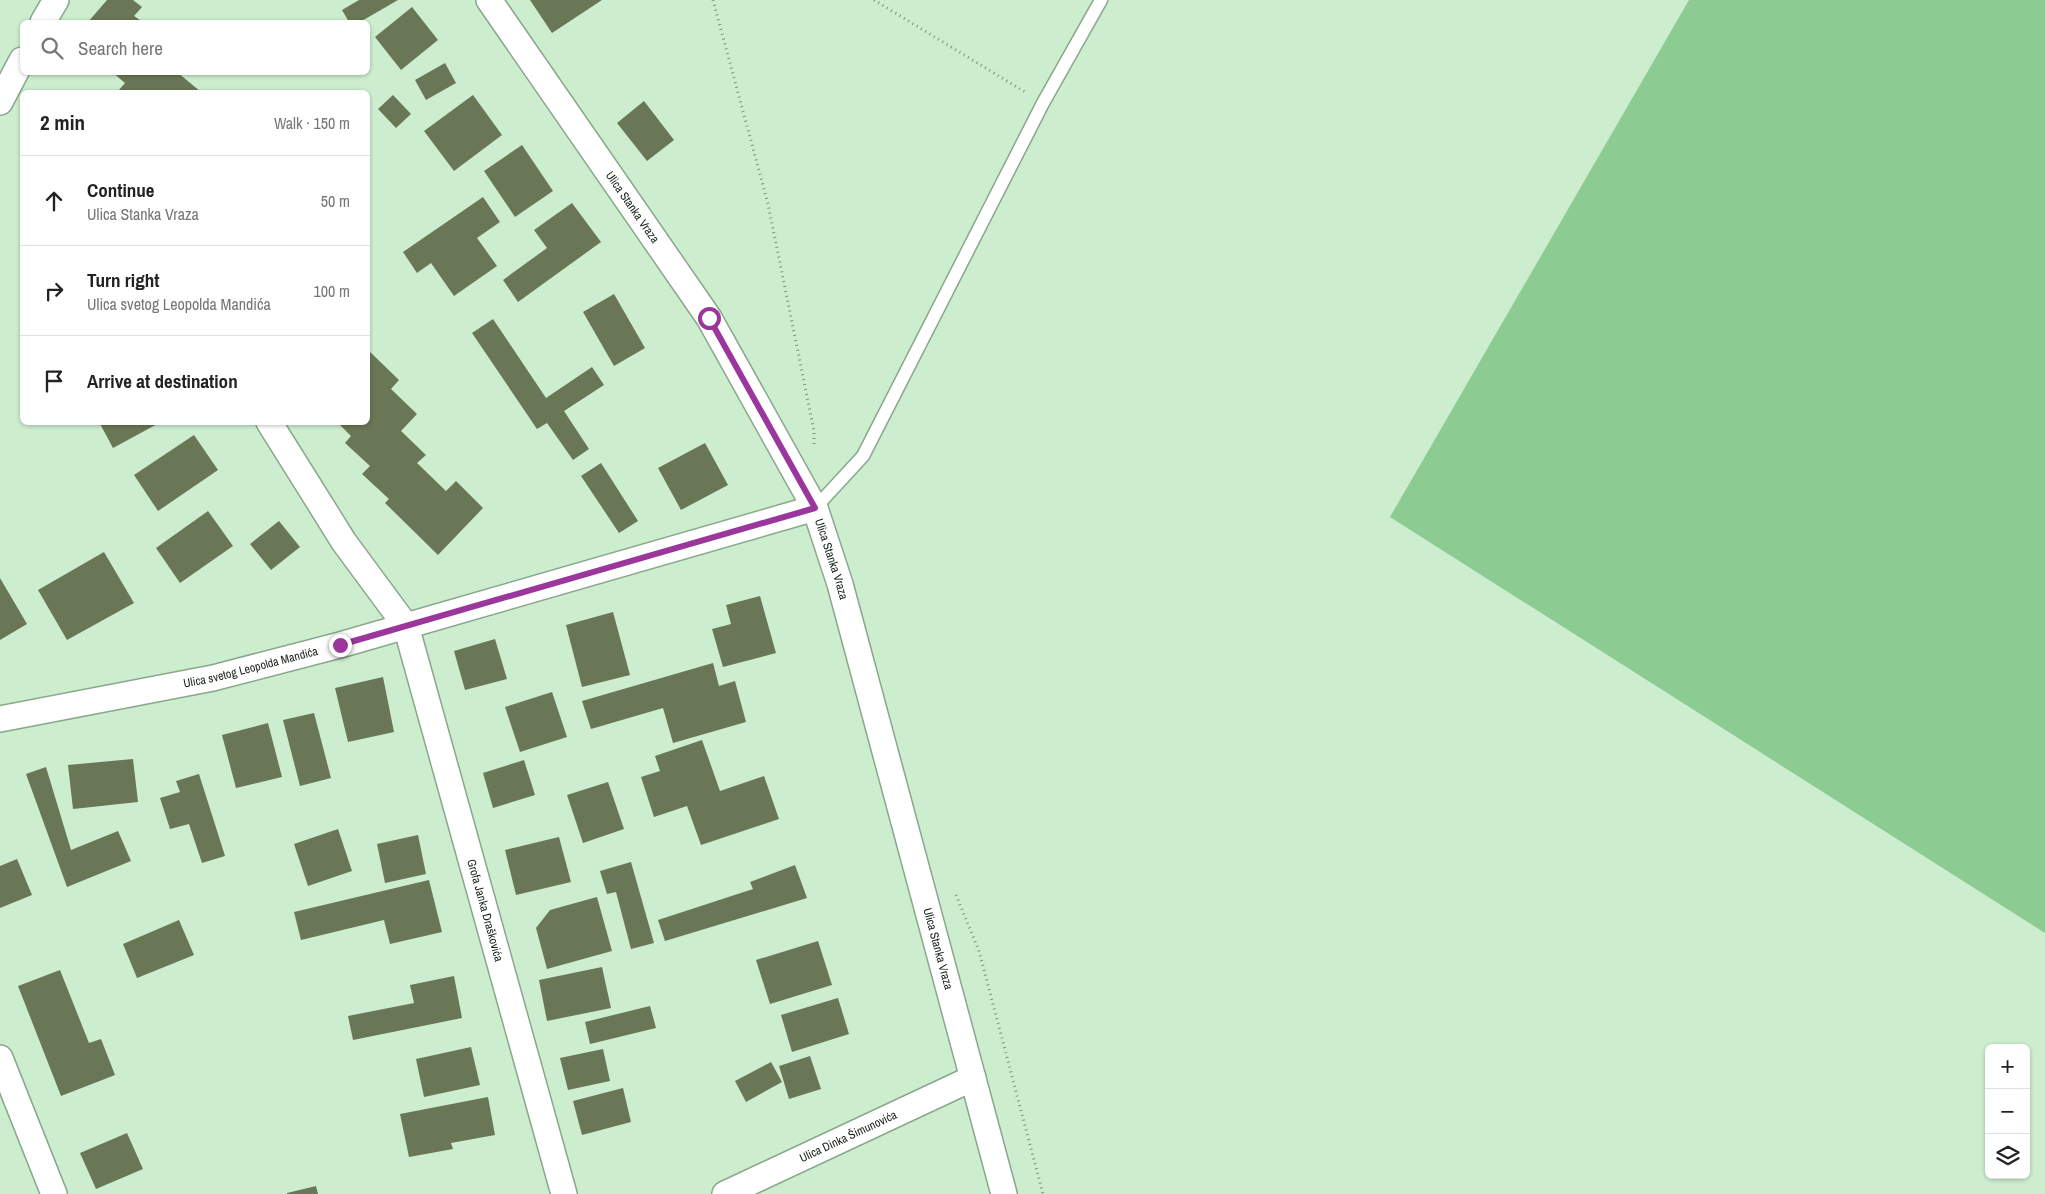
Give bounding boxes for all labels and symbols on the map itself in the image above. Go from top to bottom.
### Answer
street label: Ulica Stanka Vraza [602,168,663,247]
route start [698,307,721,330]
street label: Ulica Stanka Vraza [811,517,852,602]
route end [329,634,352,657]
street label: Ulica svetog Leopolda Mandića [182,643,320,692]
street label: Grofa Janka Draškovića [463,857,507,964]
street label: Ulica Stanka Vraza [919,906,957,992]
street label: Ulica Dinka Šimunovića [797,1107,900,1166]

